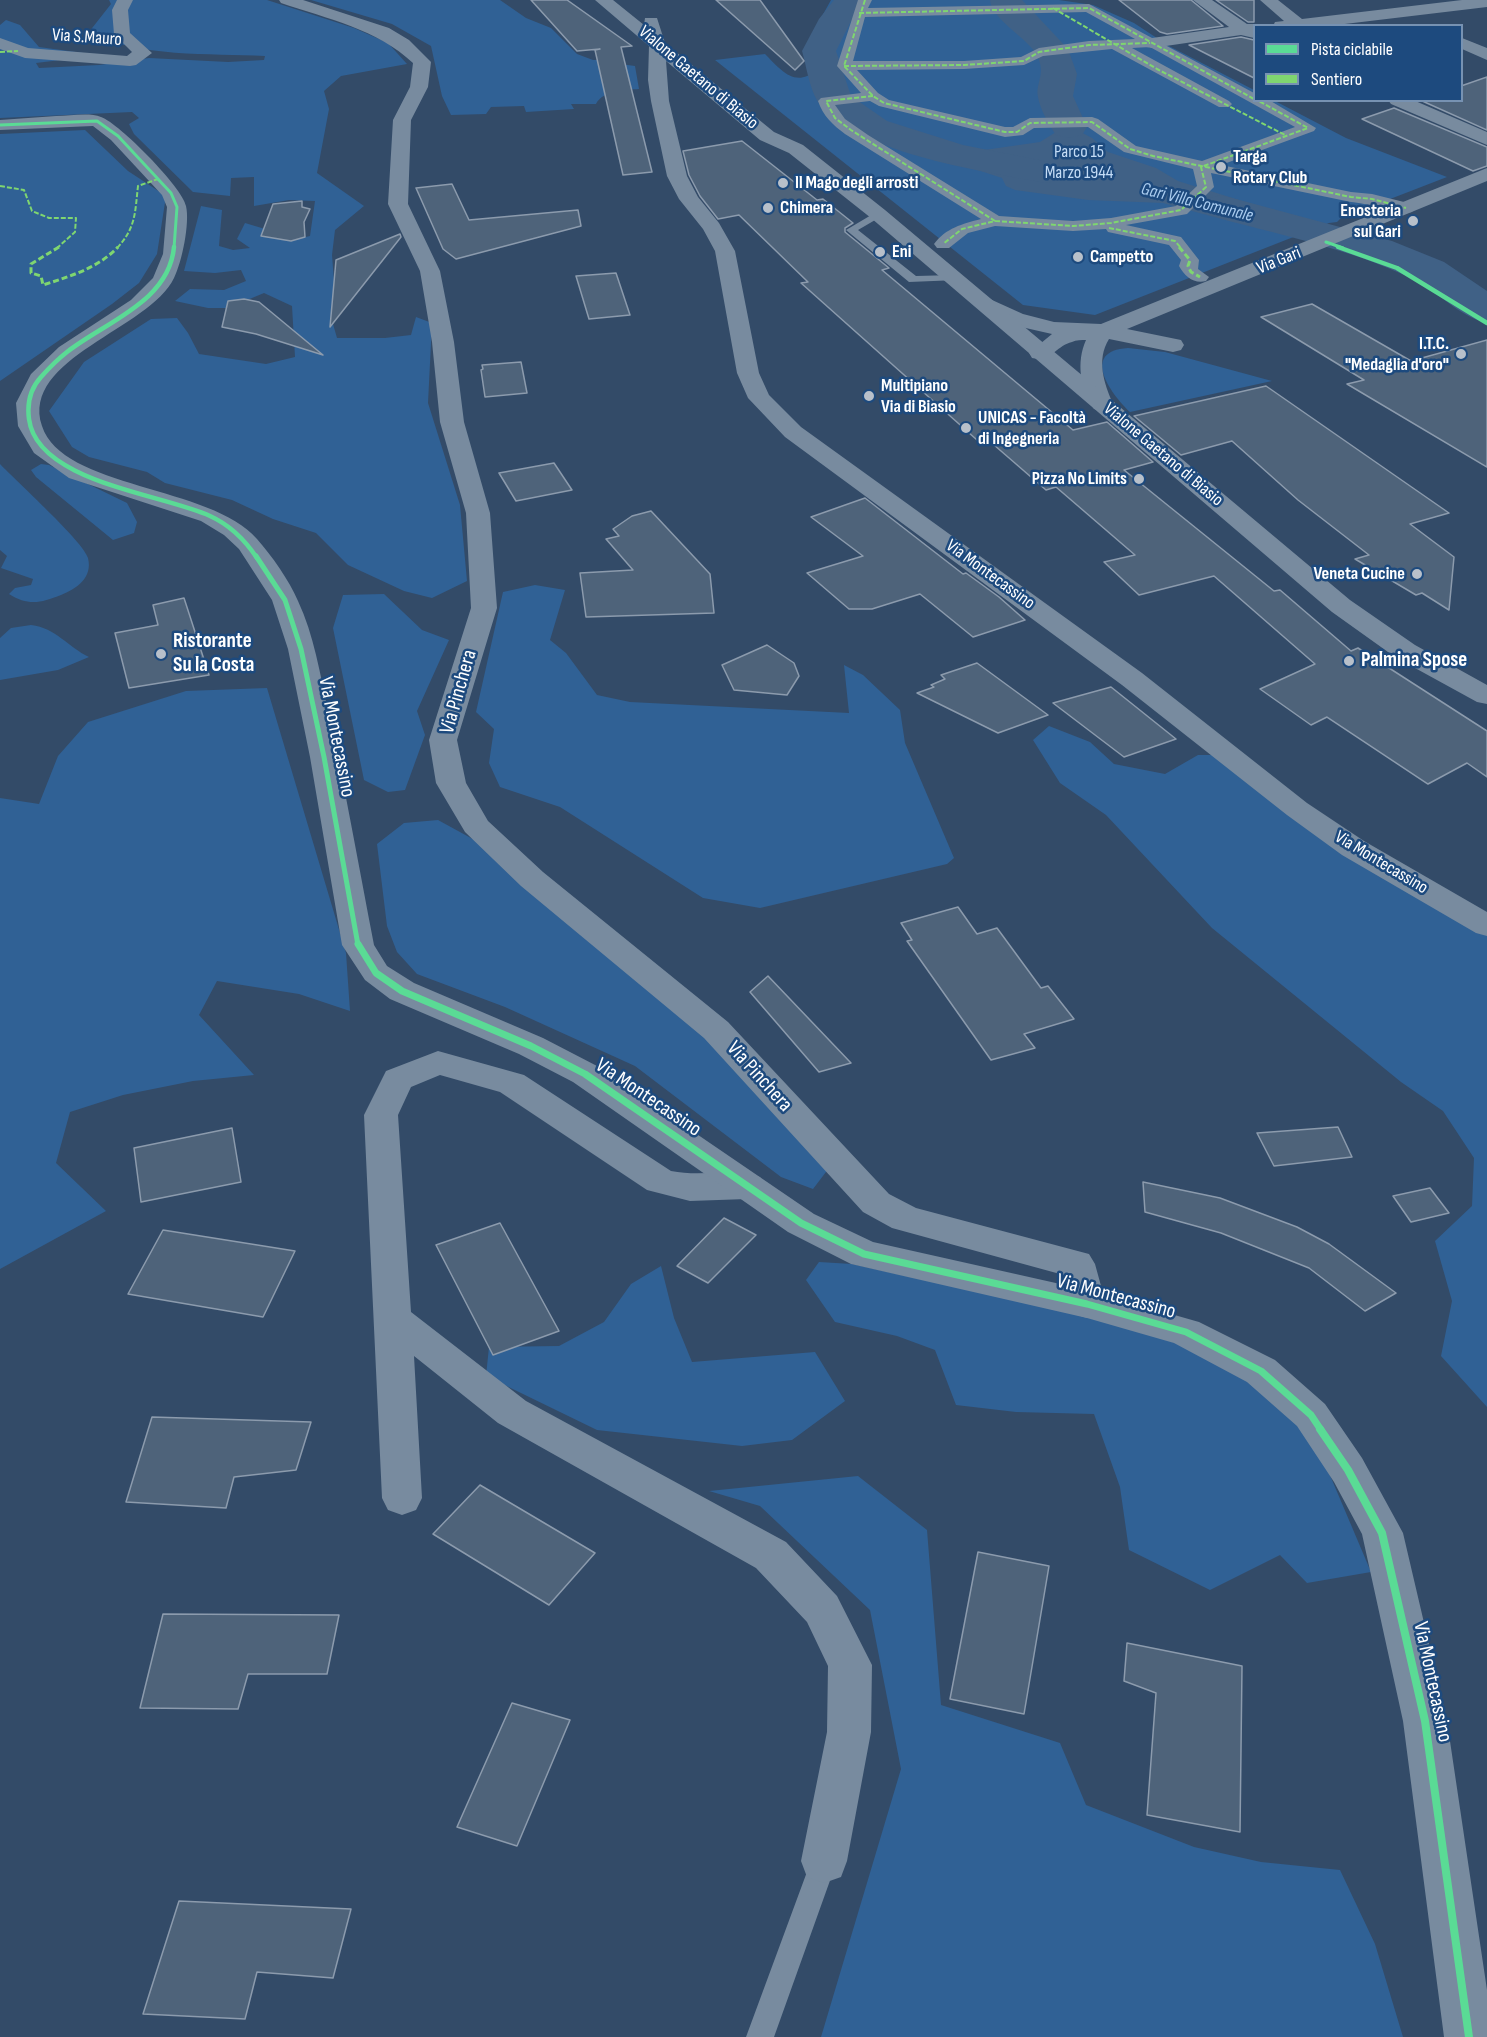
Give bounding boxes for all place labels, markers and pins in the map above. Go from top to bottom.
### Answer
place label: Targa Rotary Club [1233,146,1307,188]
marker: Targa Rotary Club [1214,160,1228,174]
place label: Il Mago degli arrosti [795,172,918,194]
marker: Il Mago degli arrosti [776,176,790,190]
place label: Chimera [780,197,833,219]
place label: Enosteria sul Gari [1340,200,1401,242]
marker: Chimera [761,201,775,215]
marker: Enosteria sul Gari [1406,214,1420,228]
place label: Eni [892,241,911,263]
marker: Eni [873,245,887,259]
place label: Campetto [1090,246,1153,268]
marker: Campetto [1071,250,1085,264]
place label: I.T.C. "Medaglia d'oro" [1345,333,1449,376]
marker: I.T.C. "Medaglia d'oro" [1454,347,1468,361]
place label: Multipiano Via di Biasio [881,375,956,418]
marker: Multipiano Via di Biasio [862,389,876,403]
place label: UNICAS - Facoltà di Ingegneria [978,407,1086,450]
marker: UNICAS - Facoltà di Ingegneria [959,421,973,435]
place label: Pizza No Limits [1032,468,1127,490]
marker: Pizza No Limits [1132,472,1146,486]
place label: Veneta Cucine [1313,563,1405,585]
marker: Veneta Cucine [1410,567,1424,581]
place label: Ristorante Su la Costa [173,629,254,679]
marker: Ristorante Su la Costa [154,647,168,661]
place label: Palmina Spose [1361,648,1467,674]
marker: Palmina Spose [1342,654,1356,668]

